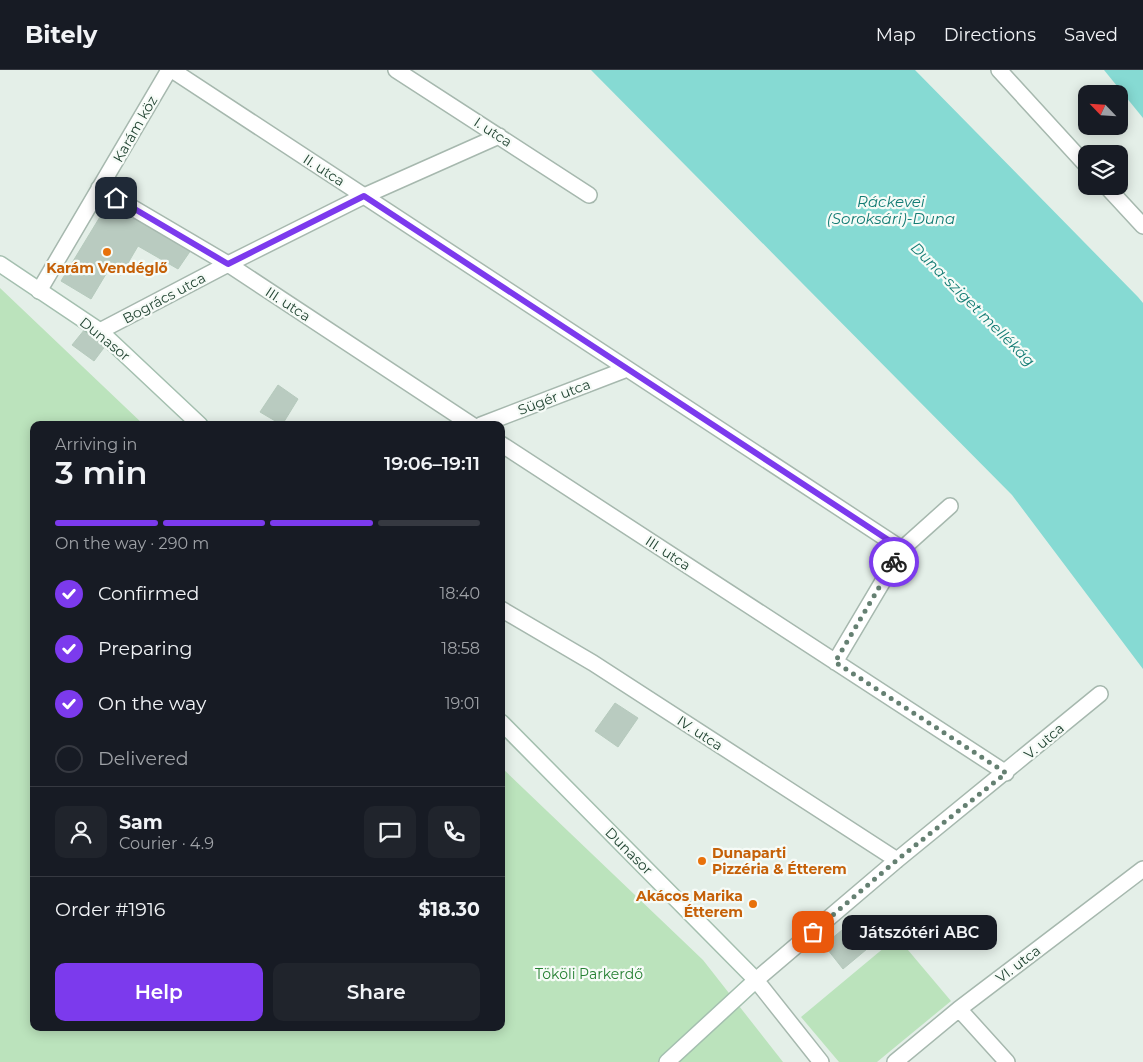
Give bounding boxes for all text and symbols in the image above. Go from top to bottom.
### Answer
text: Bitely [25,20,97,49]
text: Map [876,24,916,46]
text: Directions [944,24,1036,46]
text: Saved [1064,24,1118,46]
north arrow [1078,85,1128,135]
map controls [1078,85,1128,195]
street label: Karám köz [109,93,161,165]
street label: I. utca [471,113,515,151]
button: layers [1078,145,1128,195]
street label: II. utca [300,150,348,190]
pin [95,177,137,219]
icon: home [102,184,130,212]
water label: Ráckevei (Soroksári)-Duna [827,192,955,228]
water label: Duna-sziget mellékág [907,238,1039,370]
marker: Karám Vendéglő [101,246,113,258]
place label: Karám Vendéglő [46,259,168,277]
street label: Bogrács utca [119,269,209,327]
street label: III. utca [262,283,314,325]
street label: Dunasor [76,313,134,365]
street label: Sügér utca [515,375,593,419]
text: Arriving in [55,435,137,454]
text: 19:06–19:11 [384,452,480,475]
text: 3 min [55,453,147,492]
street label: III. utca [642,532,694,574]
text: On the way · 290 m [55,534,209,553]
courier [869,537,919,587]
icon: bike [880,548,908,576]
icon: check [55,580,83,608]
text: Confirmed [98,582,199,605]
text: 18:40 [439,584,480,603]
icon: check [55,635,83,663]
text: Preparing [98,637,193,660]
text: 18:58 [441,639,480,658]
icon: check [55,690,83,718]
text: On the way [98,692,206,715]
text: 19:01 [445,694,480,713]
street label: IV. utca [674,712,726,754]
street label: V. utca [1020,719,1068,763]
text: Delivered [98,747,189,770]
button: person [55,806,107,858]
button: chat [364,806,416,858]
button: phone [428,806,480,858]
text: Sam [119,811,163,834]
street label: Dunasor [601,823,657,879]
text: Courier · 4.9 [119,834,214,853]
place label: Dunaparti Pizzéria & Étterem [712,844,847,878]
marker: Dunaparti Pizzéria & Étterem [696,855,708,867]
place label: Akácos Marika Étterem [635,887,743,921]
text: Order #1916 [55,898,165,921]
text: $18.30 [419,898,480,921]
marker: Akácos Marika Étterem [747,898,759,910]
pin [792,911,834,953]
callout: Játszótéri ABC [843,914,998,950]
icon: bag [799,918,827,946]
text: Játszótéri ABC [860,923,979,942]
street label: VI. utca [992,941,1044,987]
button: Help [55,963,263,1021]
button: Share [273,963,480,1021]
park label: Tököli Parkerdő [535,965,643,983]

